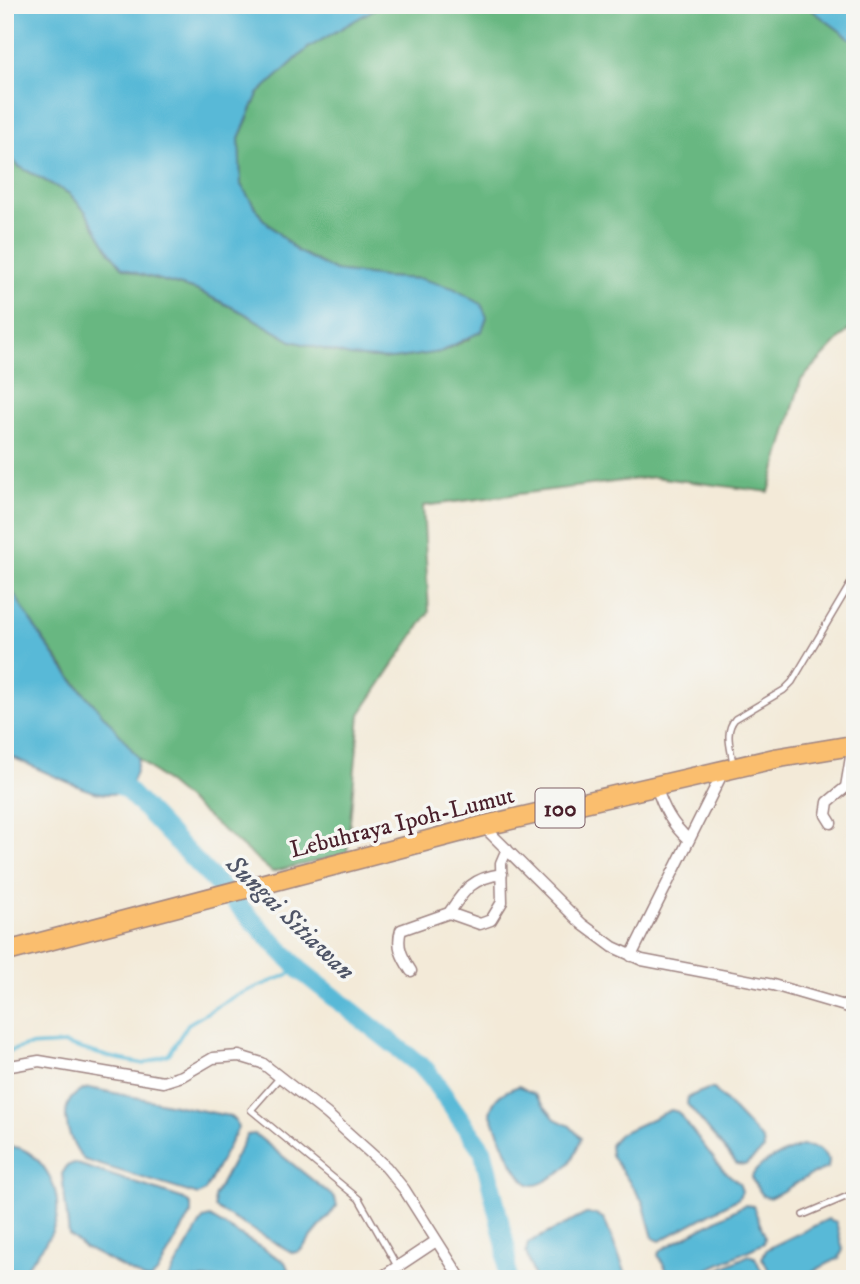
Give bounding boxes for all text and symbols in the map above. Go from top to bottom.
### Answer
street label: Lebuhraya Ipoh-Lumut [287,781,518,865]
road number: 100 [536,788,584,828]
water label: Sungai Sitiawan [218,848,361,988]

